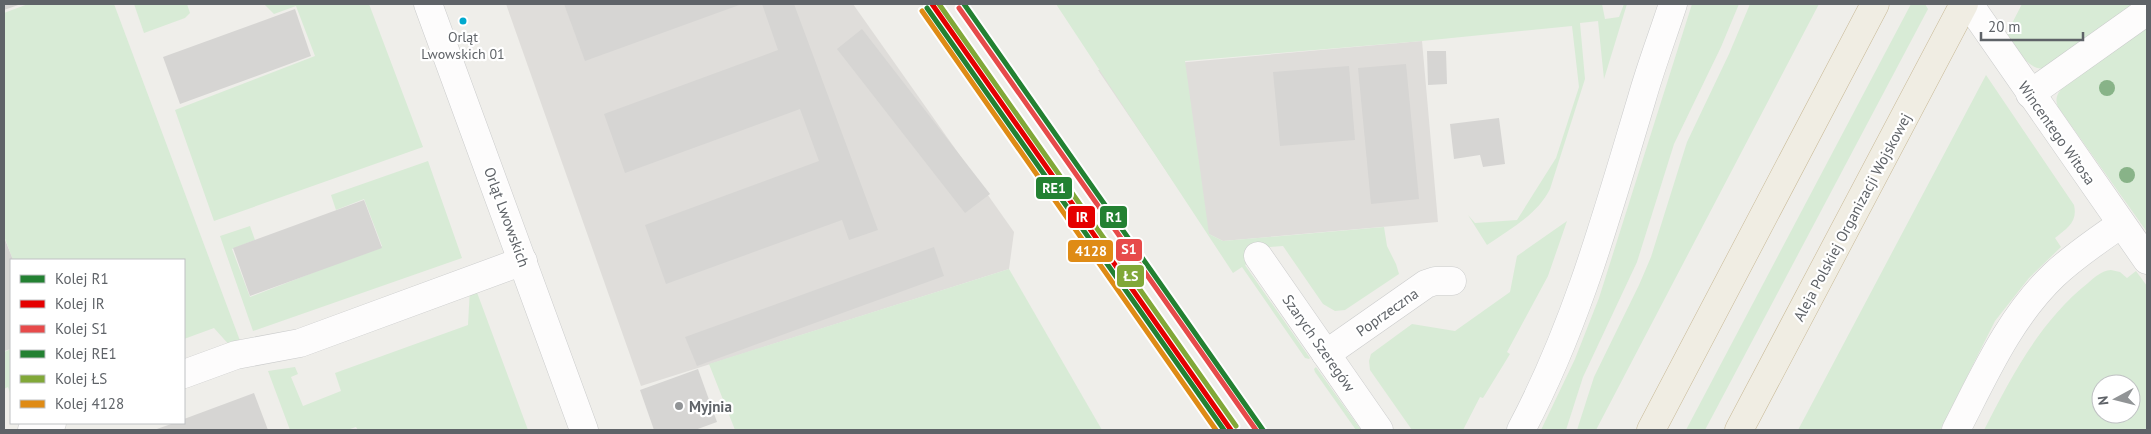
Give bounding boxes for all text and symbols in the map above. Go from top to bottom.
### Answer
scale bar [1981,10,2084,42]
marker: Orląt Lwowskich 01 [458,16,468,26]
text: 20 m [1988,17,2021,36]
place label: Orląt Lwowskich 01 [421,28,505,63]
street label: Wincentego Witosa [2014,77,2100,189]
street label: Aleja Polskiej Organizacji Wojskowej [1789,110,1915,324]
street label: Orląt Lwowskich [480,164,534,270]
line badge: RE1 [1035,176,1073,200]
text: RE1 [1042,179,1066,197]
line badge: IR [1067,205,1096,229]
line badge: R1 [1099,205,1128,229]
text: IR [1076,208,1089,226]
text: R1 [1106,208,1122,226]
line badge: S1 [1115,238,1143,262]
line badge: 4128 [1067,239,1114,263]
text: S1 [1121,240,1137,258]
text: 4128 [1075,242,1107,260]
legend [10,259,185,424]
line badge: ŁS [1116,264,1145,288]
text: ŁS [1124,267,1138,285]
text: Kolej R1 [55,269,109,288]
street label: Poprzeczna [1352,284,1422,340]
street label: Szarych Szeregów [1278,291,1360,395]
text: Kolej IR [55,294,105,313]
text: Kolej S1 [55,319,108,338]
text: Kolej RE1 [55,344,117,363]
text: Kolej ŁS [55,369,107,388]
north arrow [2091,374,2141,424]
text: Kolej 4128 [55,394,124,413]
text: N [2094,395,2113,406]
place label: Myjnia [689,397,732,416]
marker: Myjnia [673,400,685,412]

